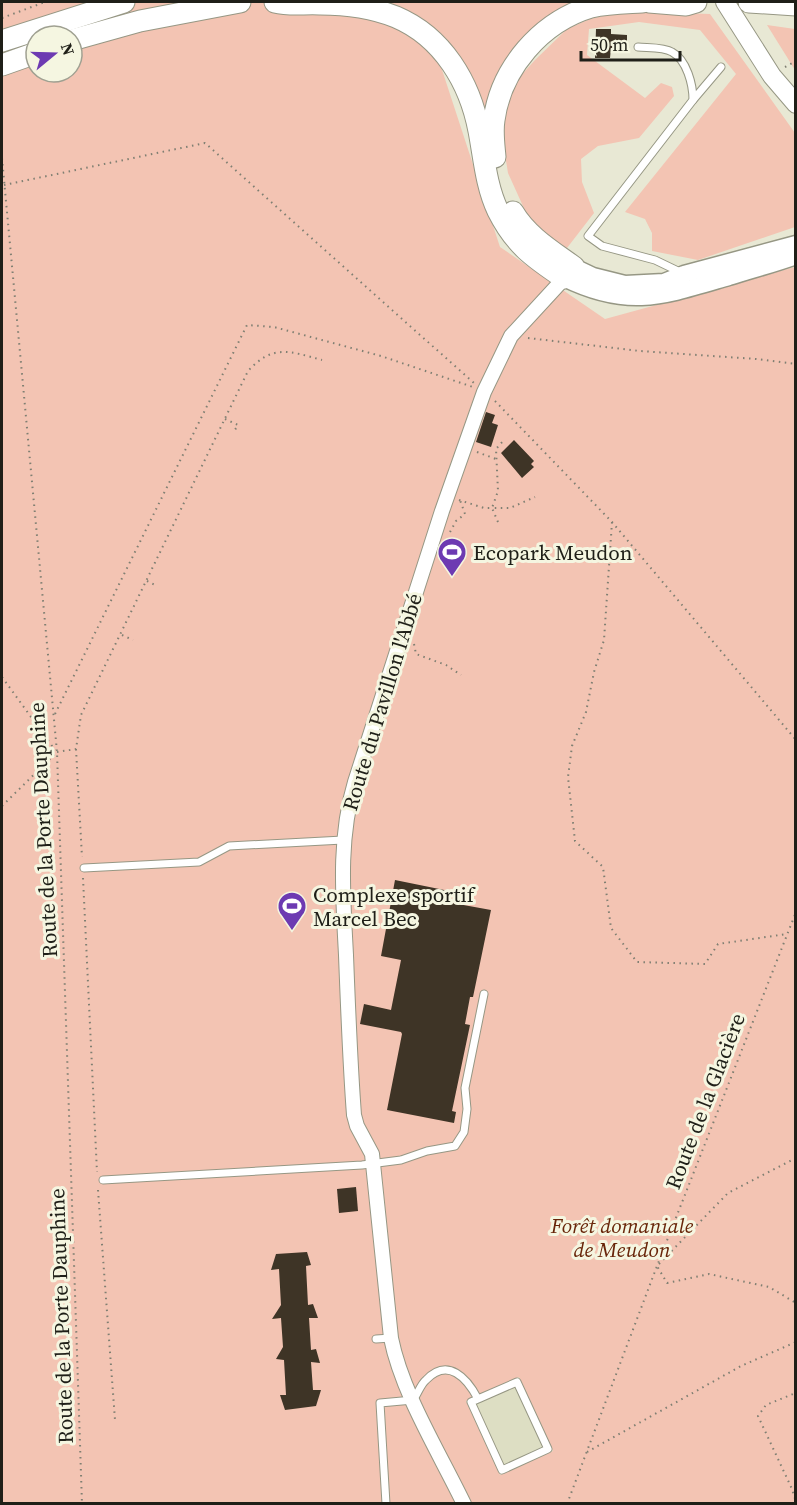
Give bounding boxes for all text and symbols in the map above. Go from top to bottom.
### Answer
north arrow [24,24,84,84]
scale bar [581,24,680,62]
text: 50 m [590,32,628,57]
text: N [56,40,81,59]
sports icon: Ecopark Meudon [436,536,468,578]
place label: Ecopark Meudon [473,538,633,567]
street label: Route du Pavillon l'Abbé [335,590,429,814]
street label: Route de la Porte Dauphine [22,702,64,958]
place label: Complexe sportif Marcel Bec [313,880,476,933]
sports icon: Complexe sportif Marcel Bec [276,890,308,932]
street label: Route de la Glacière [658,1009,752,1193]
street label: Route de la Porte Dauphine [42,1188,80,1444]
park label: Forêt domaniale de Meudon [550,1211,694,1264]

